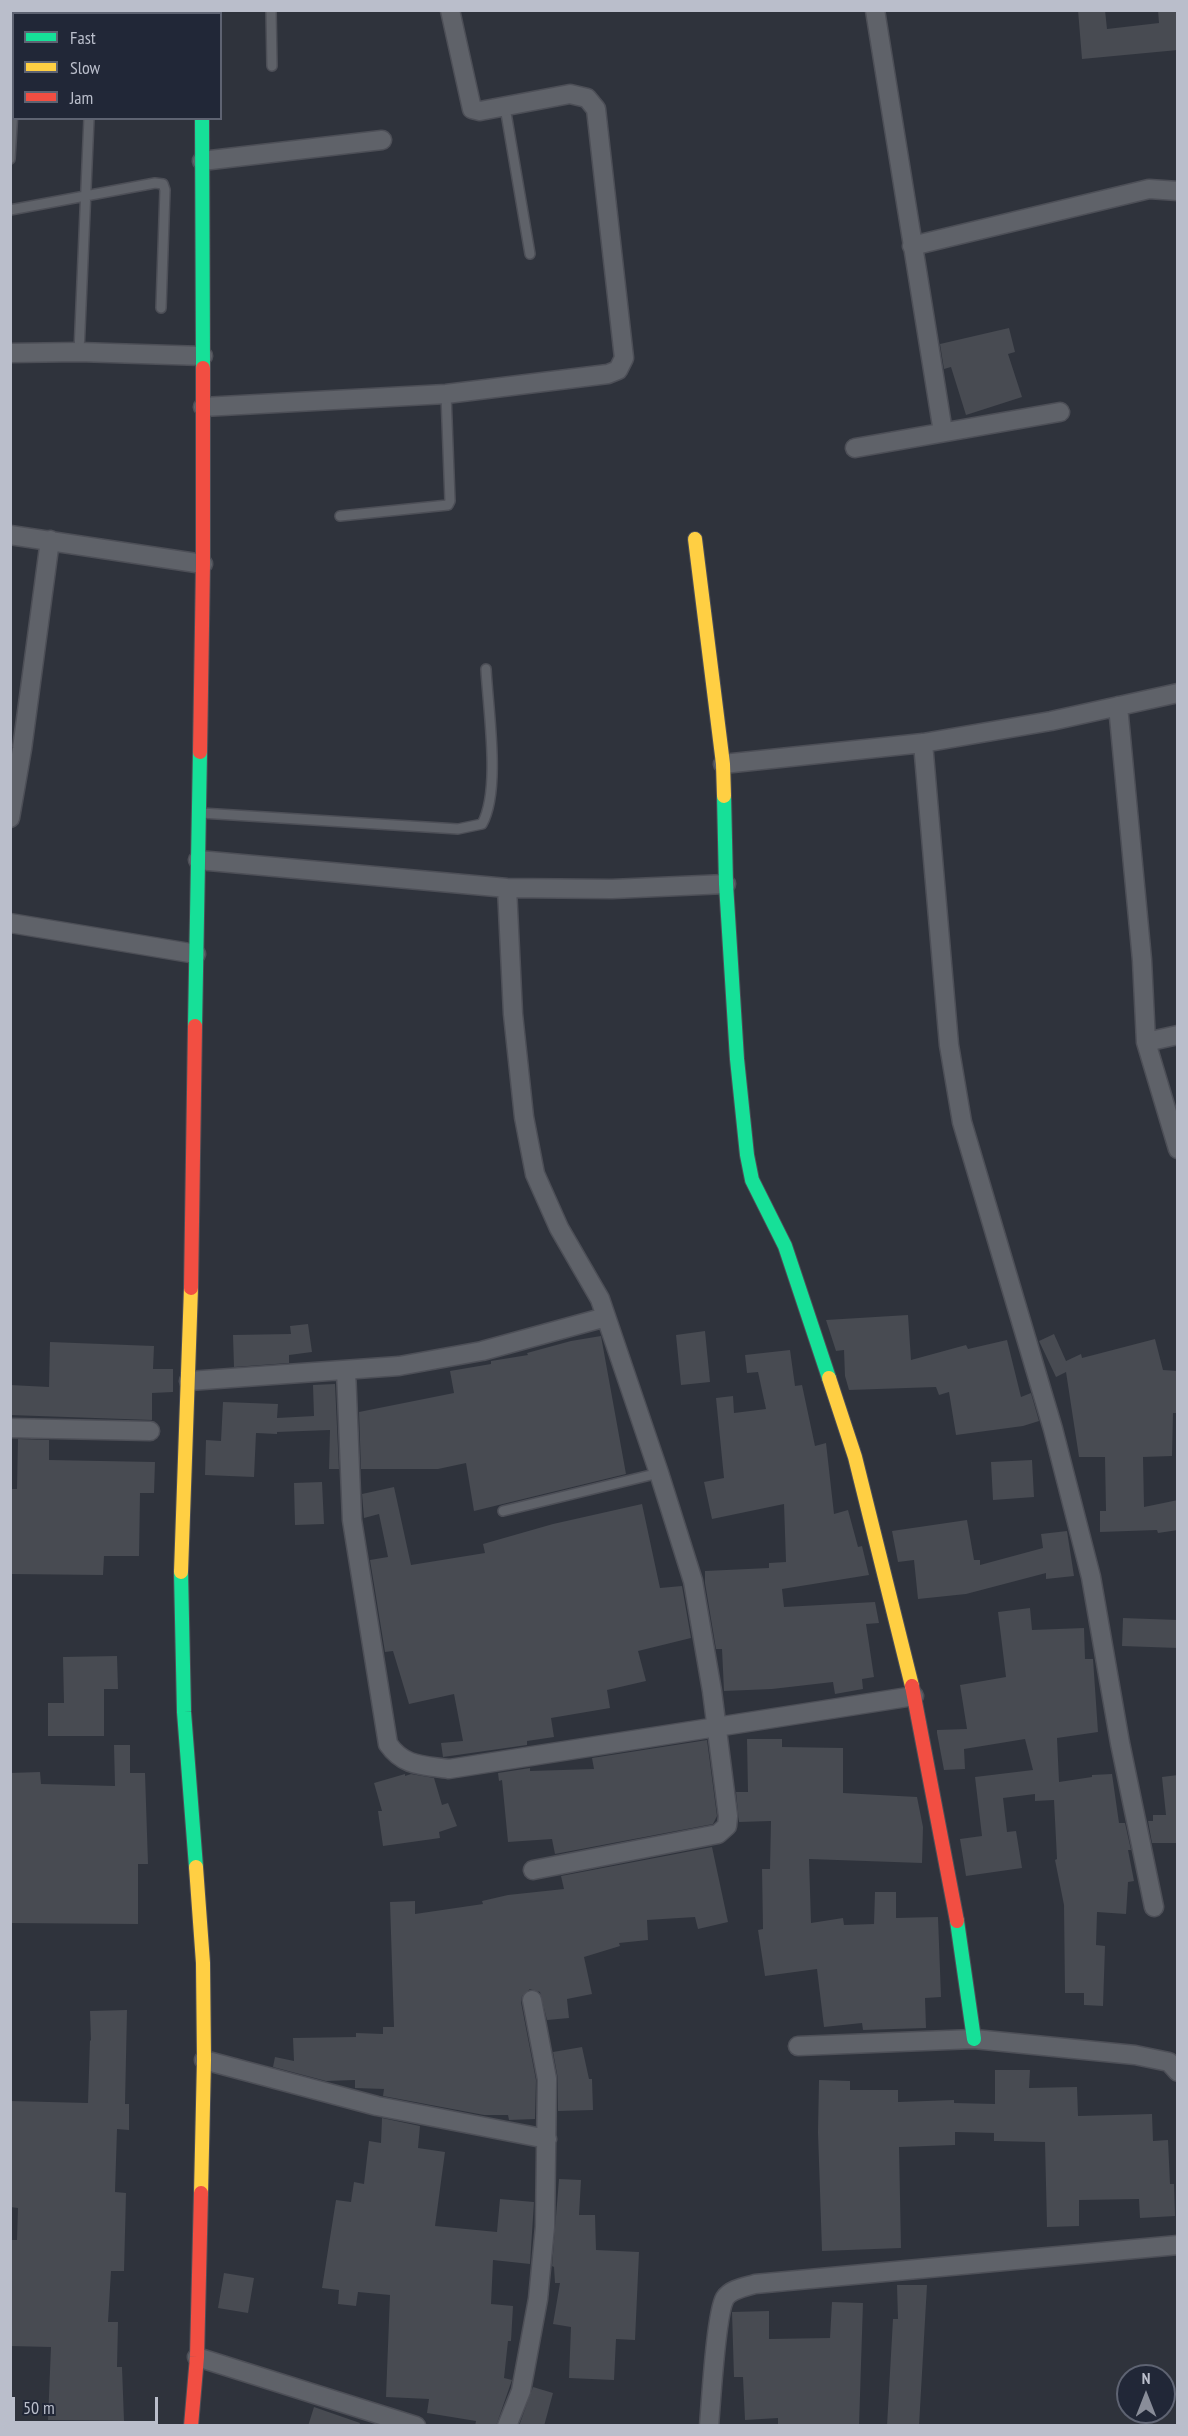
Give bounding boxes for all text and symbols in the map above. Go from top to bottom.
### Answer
legend [12,12,222,120]
text: Fast [70,26,96,49]
text: Slow [70,56,100,79]
text: Jam [70,86,93,109]
north arrow [1116,2364,1176,2424]
text: N [1142,2368,1150,2388]
scale bar [15,2385,160,2423]
text: 50 m [23,2396,55,2419]

